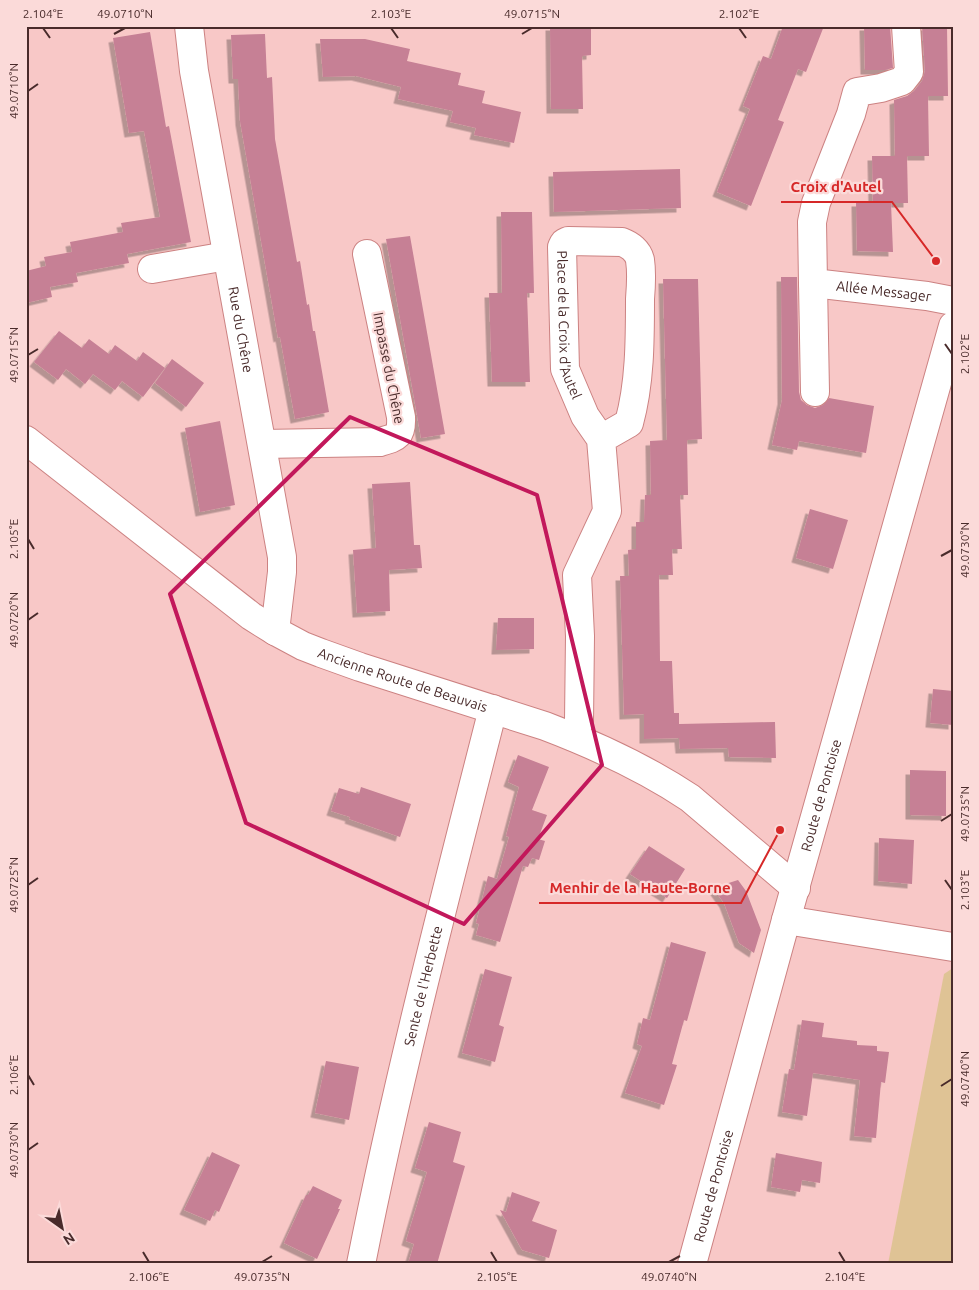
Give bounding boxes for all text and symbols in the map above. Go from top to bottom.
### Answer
text: 2.104°E [23,7,64,20]
text: 49.0710°N [97,7,153,20]
text: 2.103°E [371,7,412,20]
text: 49.0715°N [504,7,560,20]
text: 2.102°E [719,7,760,20]
text: 49.0710°N [7,63,20,119]
callout: Croix d'Autel [781,172,892,202]
text: Croix d'Autel [790,178,882,195]
street label: Place de la Croix d'Autel [554,250,585,402]
street label: Allée Messager [835,278,933,305]
street label: Rue du Chêne [225,285,256,374]
street label: Impasse du Chêne [370,311,408,425]
text: 49.0715°N [7,327,20,383]
text: 2.102°E [958,333,971,374]
text: 2.105°E [7,518,20,559]
text: 49.0730°N [958,522,971,578]
text: 49.0720°N [7,592,20,648]
street label: Ancienne Route de Beauvais [316,645,489,715]
street label: Route de Pontoise [798,738,844,853]
text: 49.0735°N [958,786,971,842]
text: 49.0725°N [7,857,20,913]
text: 2.103°E [958,869,971,910]
callout: Menhir de la Haute-Borne [539,873,741,903]
text: Menhir de la Haute-Borne [549,879,731,896]
street label: Sente de l'Herbette [401,924,446,1048]
text: 49.0740°N [958,1051,971,1107]
text: 2.106°E [7,1054,20,1095]
text: 49.0730°N [7,1122,20,1178]
street label: Route de Pontoise [690,1128,736,1244]
north arrow [38,1202,88,1252]
text: N [60,1229,78,1248]
text: 2.106°E [129,1270,170,1283]
text: 49.0735°N [234,1270,290,1283]
text: 2.105°E [477,1270,518,1283]
text: 49.0740°N [641,1270,697,1283]
text: 2.104°E [825,1270,866,1283]

